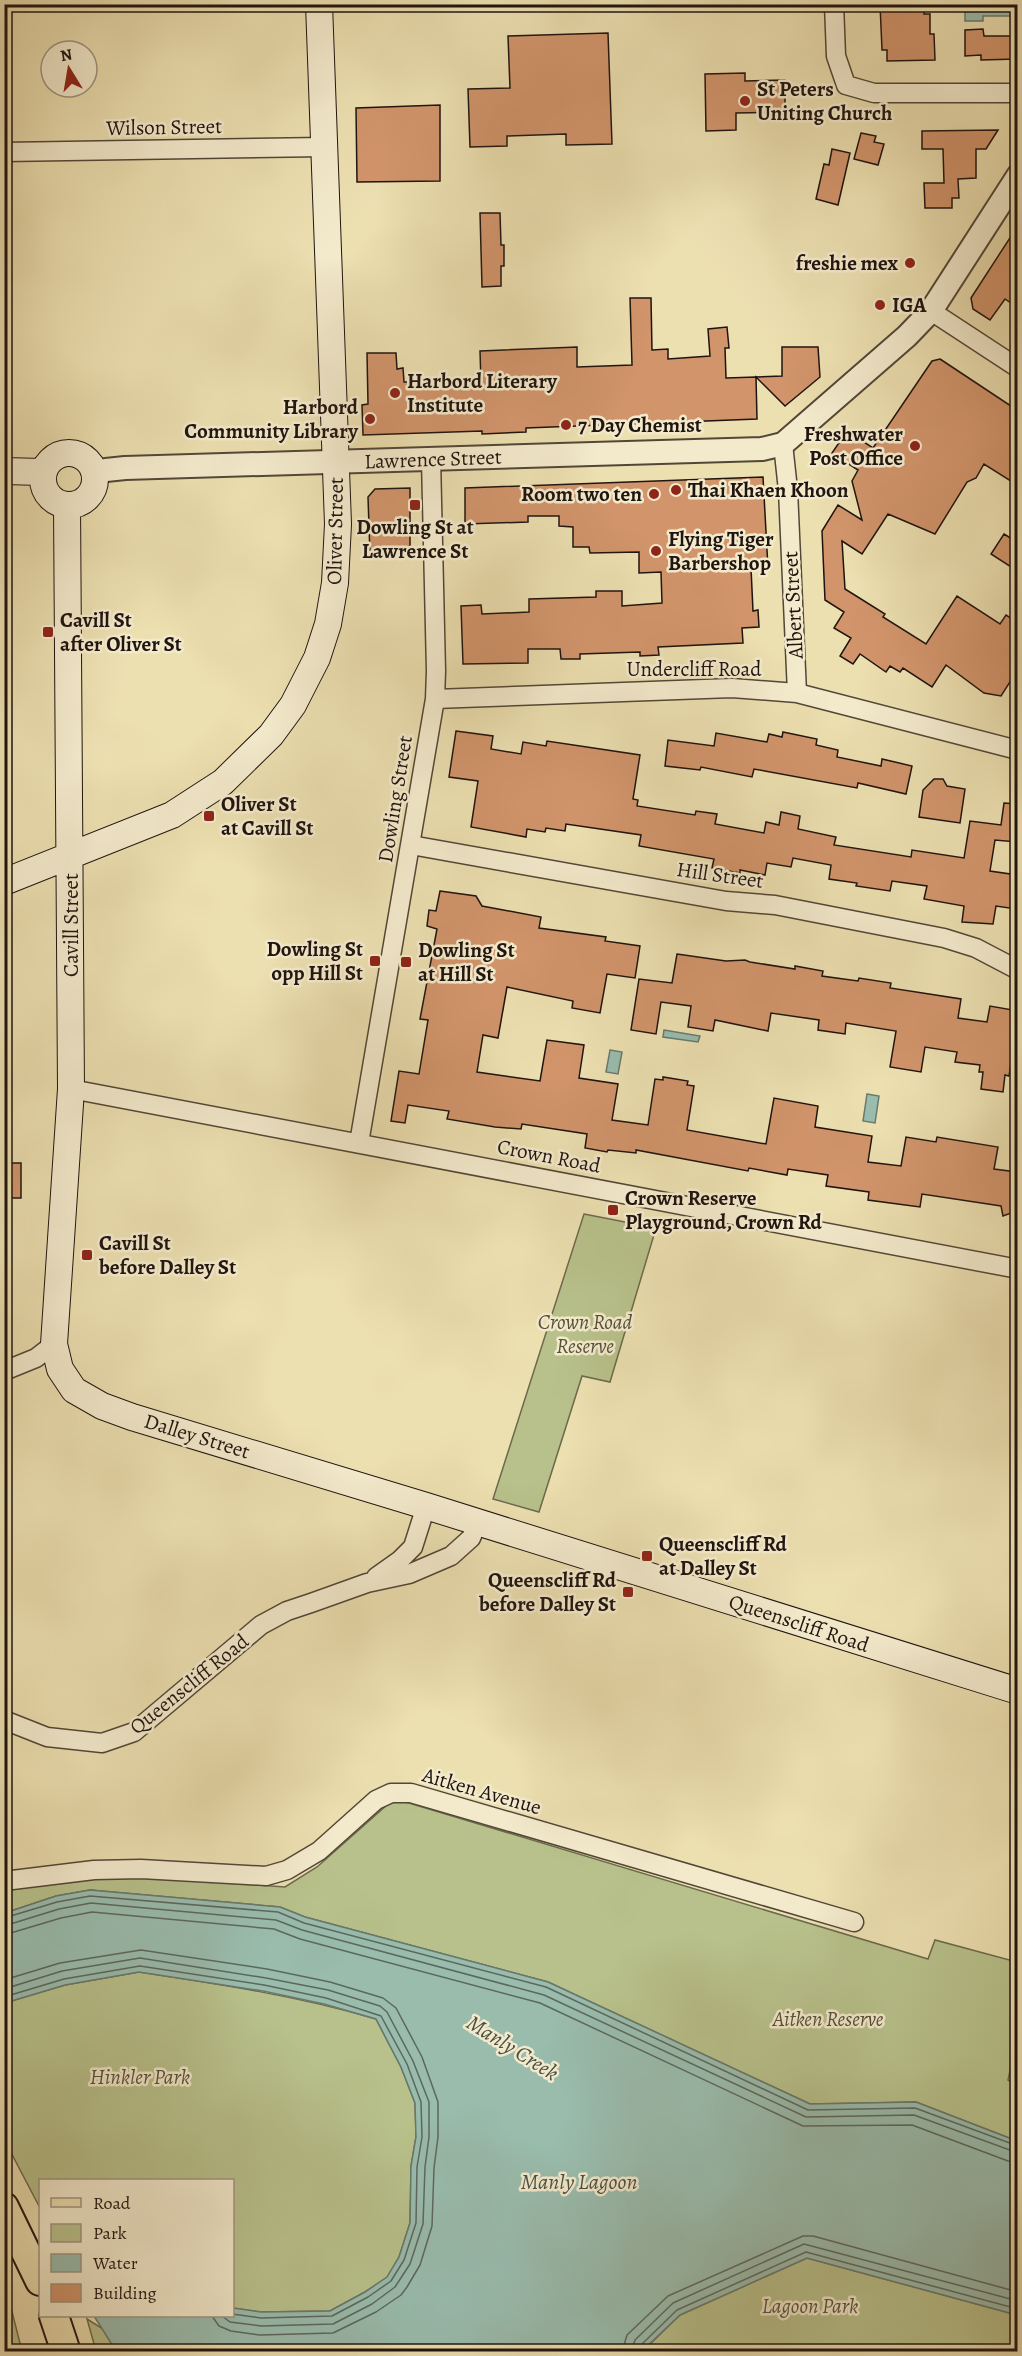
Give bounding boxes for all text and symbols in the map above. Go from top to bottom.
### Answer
north arrow [39,39,99,99]
text: N [59,43,74,67]
place label: St Peters Uniting Church [757,75,892,127]
marker: St Peters Uniting Church [738,94,752,108]
street label: Wilson Street [105,112,222,142]
place label: freshie mex [796,249,899,277]
marker: freshie mex [903,256,917,270]
place label: IGA [892,291,927,319]
marker: IGA [873,298,887,312]
place label: Harbord Literary Institute [407,367,558,419]
marker: Harbord Literary Institute [388,386,402,400]
place label: Harbord Community Library [184,393,359,445]
place label: 7 Day Chemist [578,411,702,439]
marker: Harbord Community Library [363,412,377,426]
marker: 7 Day Chemist [559,418,573,432]
place label: Freshwater Post Office [804,420,903,472]
marker: Freshwater Post Office [908,439,922,453]
street label: Lawrence Street [364,443,502,475]
place label: Thai Khaen Khoon [688,476,849,504]
street label: Oliver Street [320,477,350,585]
place label: Room two ten [521,480,642,508]
marker: Thai Khaen Khoon [669,483,683,497]
marker: Room two ten [647,487,661,501]
marker: Dowling St at Lawrence St [408,498,422,512]
place label: Dowling St at Lawrence St [356,513,474,565]
place label: Flying Tiger Barbershop [668,525,774,577]
marker: Flying Tiger Barbershop [649,544,663,558]
street label: Albert Street [776,550,810,661]
place label: Cavill St after Oliver St [60,606,182,658]
marker: Cavill St after Oliver St [41,625,55,639]
street label: Undercliff Road [627,655,762,683]
street label: Dowling Street [371,733,419,865]
place label: Oliver St at Cavill St [221,790,313,842]
marker: Oliver St at Cavill St [202,809,216,823]
street label: Hill Street [675,855,765,895]
street label: Cavill Street [57,873,85,977]
place label: Dowling St opp Hill St [266,935,363,987]
place label: Dowling St at Hill St [418,936,515,988]
marker: Dowling St opp Hill St [368,954,382,968]
marker: Dowling St at Hill St [399,955,413,969]
street label: Crown Road [495,1132,604,1180]
place label: Crown Reserve Playground, Crown Rd [625,1184,823,1236]
marker: Crown Reserve Playground, Crown Rd [606,1203,620,1217]
place label: Cavill St before Dalley St [98,1229,236,1281]
marker: Cavill St before Dalley St [80,1248,94,1262]
park label: Crown Road Reserve [538,1308,633,1360]
street label: Dalley Street [141,1407,253,1465]
place label: Queenscliff Rd at Dalley St [659,1530,788,1582]
marker: Queenscliff Rd at Dalley St [640,1549,654,1563]
place label: Queenscliff Rd before Dalley St [478,1566,617,1618]
marker: Queenscliff Rd before Dalley St [621,1585,635,1599]
street label: Queenscliff Road [725,1587,873,1659]
street label: Queenscliff Road [124,1627,255,1741]
street label: Aitken Avenue [418,1760,545,1821]
park label: Aitken Reserve [772,2005,884,2033]
water label: Manly Creek [461,2008,564,2088]
park label: Hinkler Park [90,2063,190,2091]
water label: Manly Lagoon [521,2167,637,2197]
legend [39,2179,234,2317]
text: Road [93,2191,131,2215]
text: Park [93,2221,127,2245]
text: Water [92,2251,138,2275]
text: Building [93,2281,157,2305]
park label: Lagoon Park [762,2292,858,2320]

